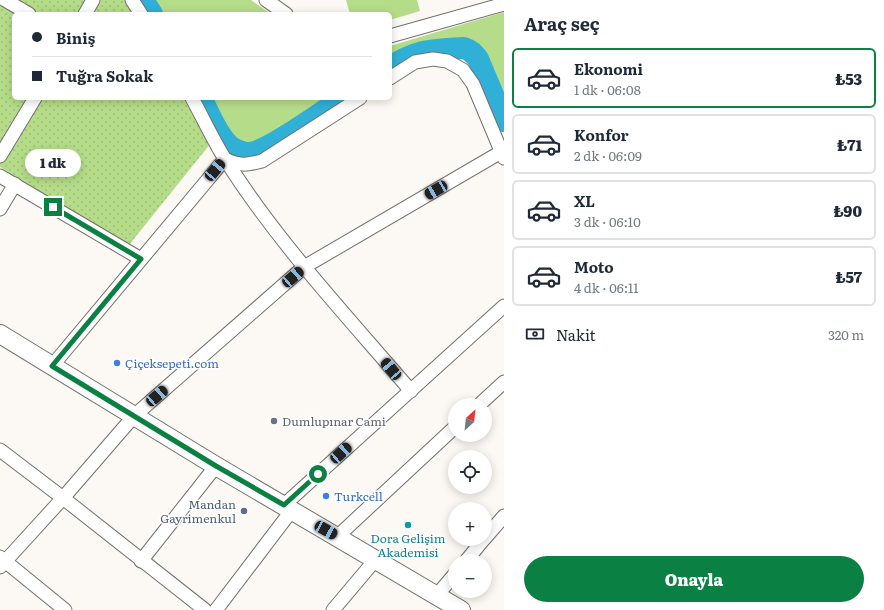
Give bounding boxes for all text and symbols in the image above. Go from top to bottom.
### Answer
text: Araç seç [524,10,600,37]
text: Biniş [56,26,95,49]
text: Ekonomi [574,57,643,80]
icon: car [526,60,562,96]
text: Tuğra Sokak [56,64,153,87]
text: ₺53 [835,67,862,90]
text: 1 dk · 06:08 [574,80,641,99]
text: Konfor [574,123,629,146]
icon: car [526,126,562,162]
text: ₺71 [837,133,862,156]
text: 2 dk · 06:09 [574,146,642,165]
callout: 1 dk [25,149,81,177]
text: 1 dk [40,153,66,172]
car [203,157,227,183]
car [423,179,449,201]
text: XL [574,189,595,212]
icon: car [526,192,562,228]
route end [44,198,62,216]
text: ₺90 [833,199,862,222]
text: 3 dk · 06:10 [574,212,641,231]
text: Moto [574,255,614,278]
icon: car [526,258,562,294]
car [280,265,306,289]
text: ₺57 [836,265,862,288]
text: 4 dk · 06:11 [574,278,639,297]
icon: cash [524,323,546,345]
text: Nakit [556,323,596,346]
text: 320 m [828,325,864,344]
place label: Çiçeksepeti.com [125,354,219,372]
car [379,356,403,382]
marker: Çiçeksepeti.com [112,358,122,368]
car [144,384,170,408]
north arrow [448,398,492,442]
map controls [448,398,492,598]
place label: Dumlupınar Cami [282,412,386,430]
marker: Dumlupınar Cami [269,416,279,426]
car [328,441,354,465]
button: locate [448,450,492,494]
route start [309,465,327,483]
place label: Turkcell [334,487,383,505]
marker: Turkcell [321,491,331,501]
place label: Mandan Gayrimenkul [160,495,236,527]
button: + [448,502,492,546]
marker: Mandan Gayrimenkul [239,506,249,516]
car [313,519,339,541]
marker: Dora Gelişim Akademisi [403,520,413,530]
place label: Dora Gelişim Akademisi [371,529,446,561]
button: − [448,554,492,598]
button: Onayla [524,556,864,602]

